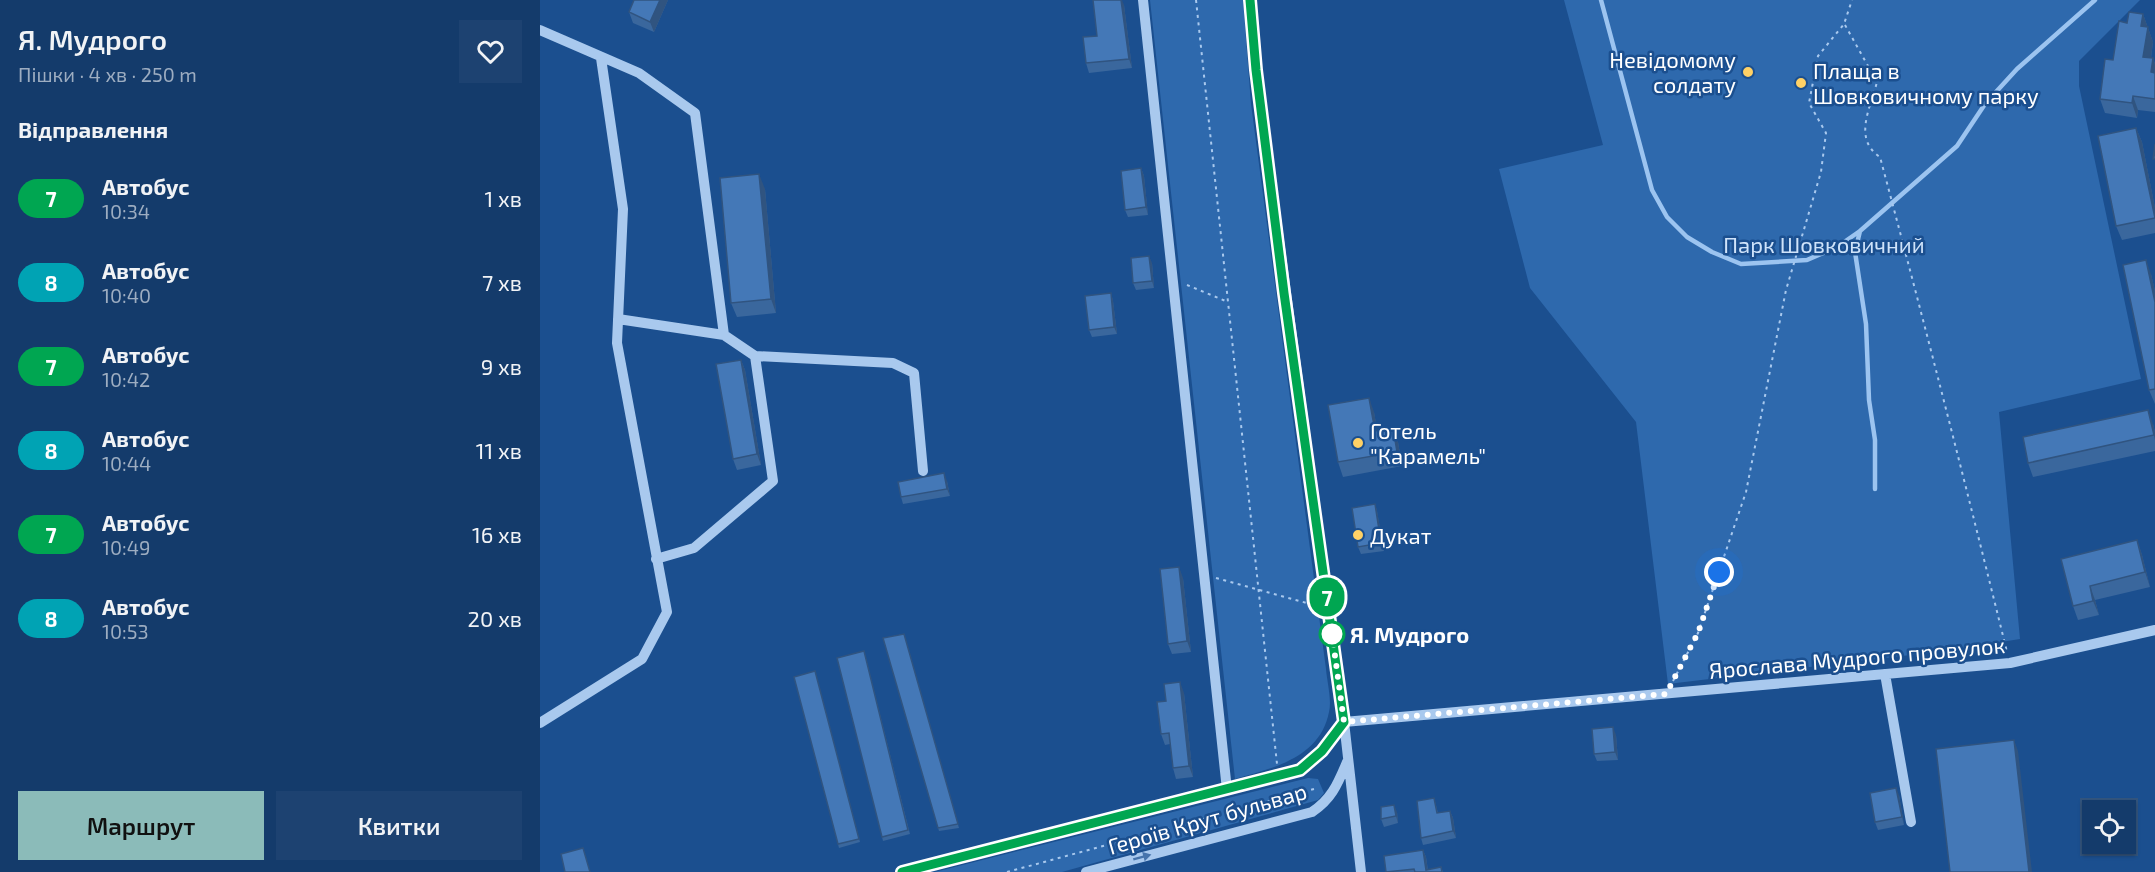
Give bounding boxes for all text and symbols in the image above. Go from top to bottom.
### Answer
button: heart [459,20,522,83]
text: Я. Мудрого [18,22,167,56]
place label: Невідомому солдату [1609,46,1736,98]
place label: Плаща в Шовковичному парку [1813,57,2039,109]
text: Пішки · 4 хв · 250 m [18,62,197,86]
marker: Невідомому солдату [1741,65,1755,79]
marker: Плаща в Шовковичному парку [1794,76,1808,90]
text: Відправлення [18,116,168,142]
text: Автобус [102,173,190,199]
text: 1 хв [484,185,522,211]
text: 7 [45,186,57,211]
text: 10:34 [102,199,150,223]
park label: Парк Шовковичний [1723,231,1925,257]
text: Автобус [102,257,190,283]
text: 7 хв [482,269,522,295]
text: 8 [44,270,58,295]
text: 10:40 [102,283,151,307]
text: Автобус [102,341,190,367]
text: 9 хв [481,353,522,379]
text: 7 [45,354,57,379]
text: 10:42 [102,367,150,391]
place label: Готель "Карамель" [1370,417,1486,468]
text: Автобус [102,425,190,451]
marker: Готель "Карамель" [1351,436,1365,450]
text: 11 хв [476,437,522,463]
text: 8 [44,438,58,463]
text: 10:44 [102,451,151,475]
text: Автобус [102,509,190,535]
text: 16 хв [472,521,522,547]
text: 7 [45,522,57,547]
place label: Дукат [1370,522,1432,549]
marker: Дукат [1351,528,1365,542]
text: 10:49 [102,535,150,559]
your location [1704,557,1734,587]
line badge: 7 [1308,578,1346,616]
text: 7 [1321,585,1333,610]
text: Автобус [102,593,190,619]
text: 20 хв [468,605,522,631]
text: 8 [44,606,58,631]
text: 10:53 [102,619,149,643]
marker: Я. Мудрого [1319,621,1345,647]
place label: Я. Мудрого [1350,621,1469,647]
street label: Ярослава Мудрого провулок [1708,631,2006,684]
street label: Героїв Крут бульвар [1105,777,1310,860]
button: Маршрут [18,791,264,860]
button: Квитки [276,791,522,860]
map controls [2082,800,2136,854]
button: locate [2082,800,2136,854]
one-way arrow [1133,851,1151,861]

